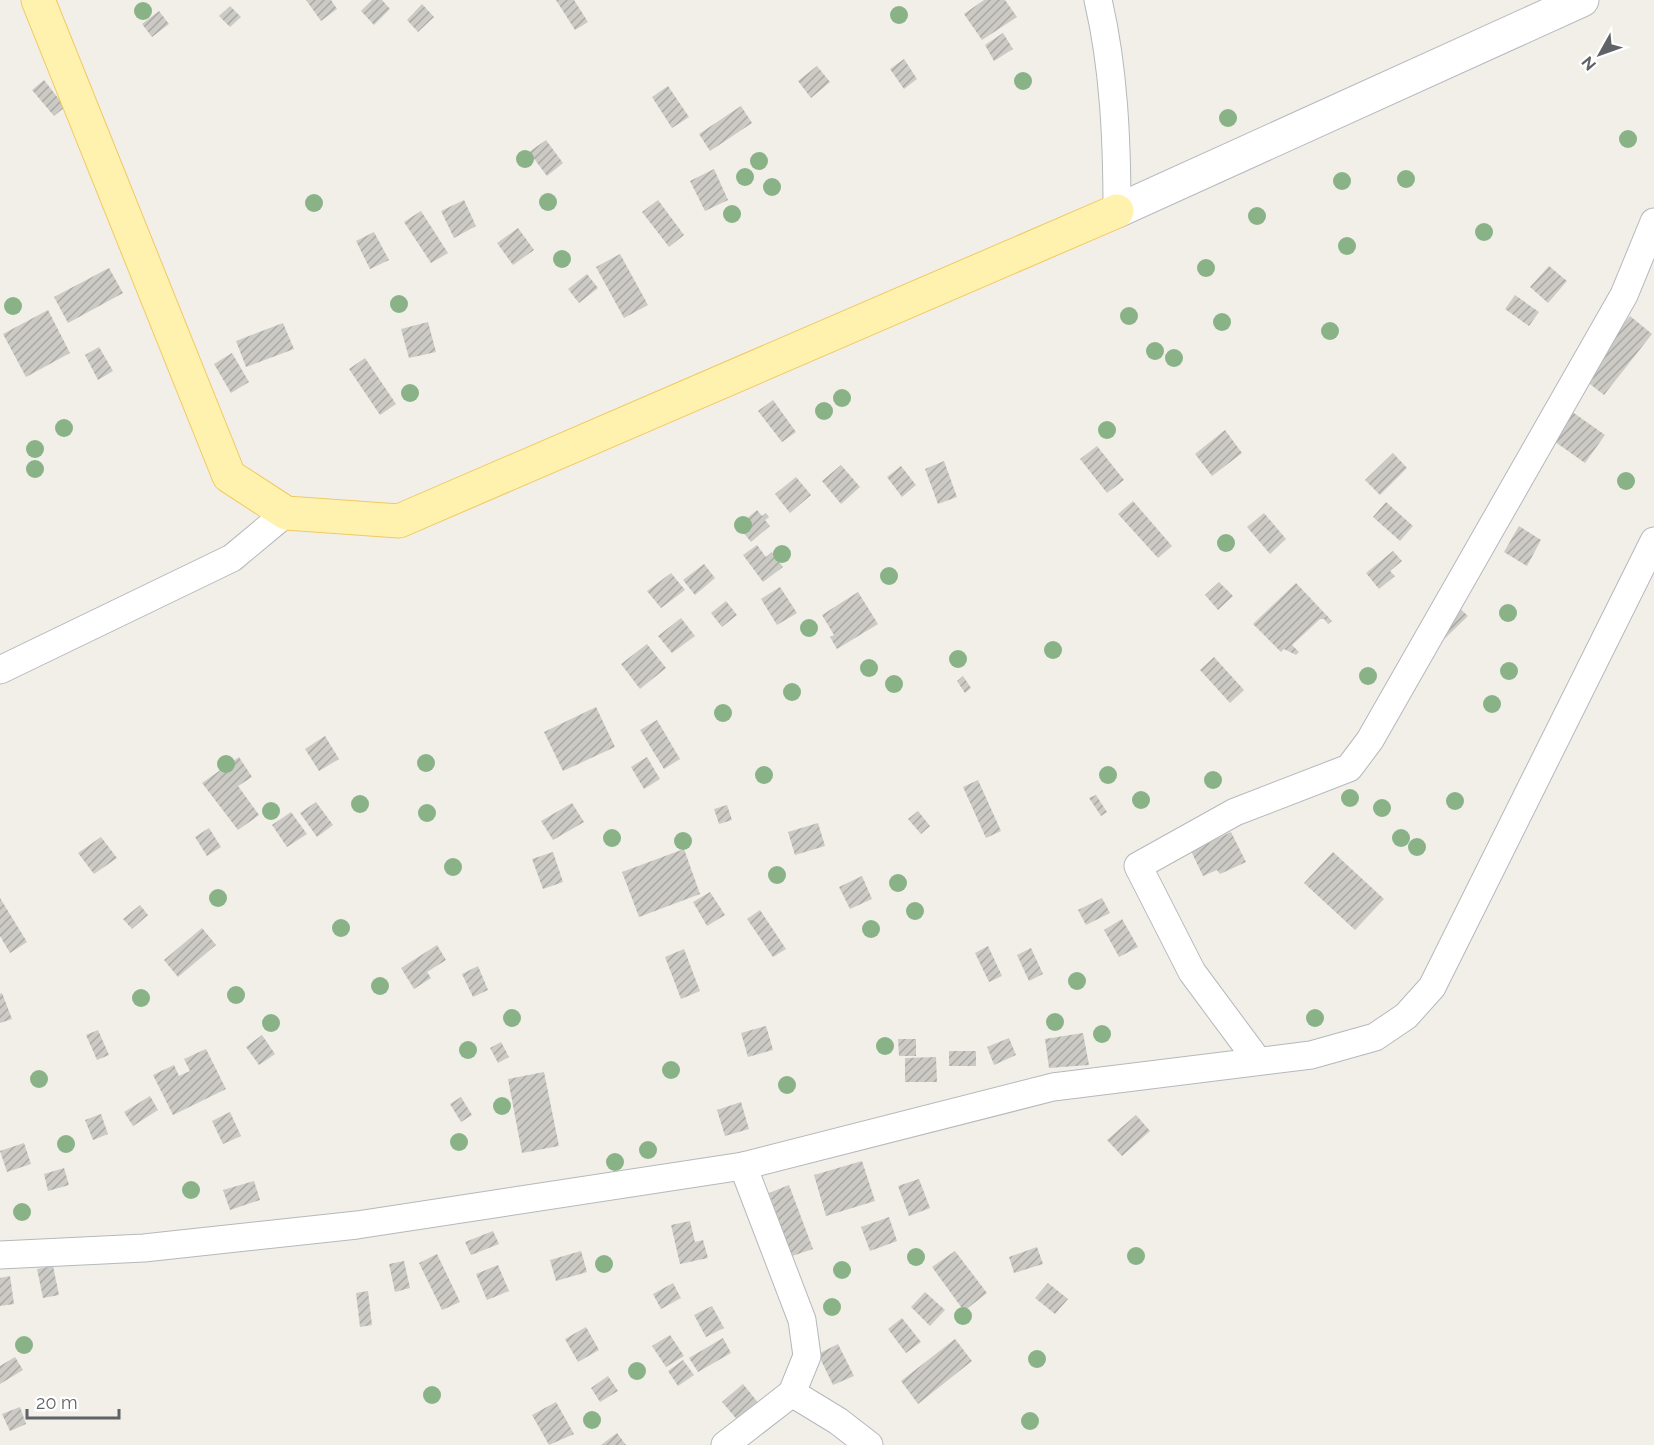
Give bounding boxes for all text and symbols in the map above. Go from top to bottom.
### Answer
north arrow [1570,24,1630,84]
text: N [1578,53,1600,74]
scale bar [27,1382,118,1420]
text: 20 m [36,1392,78,1413]

